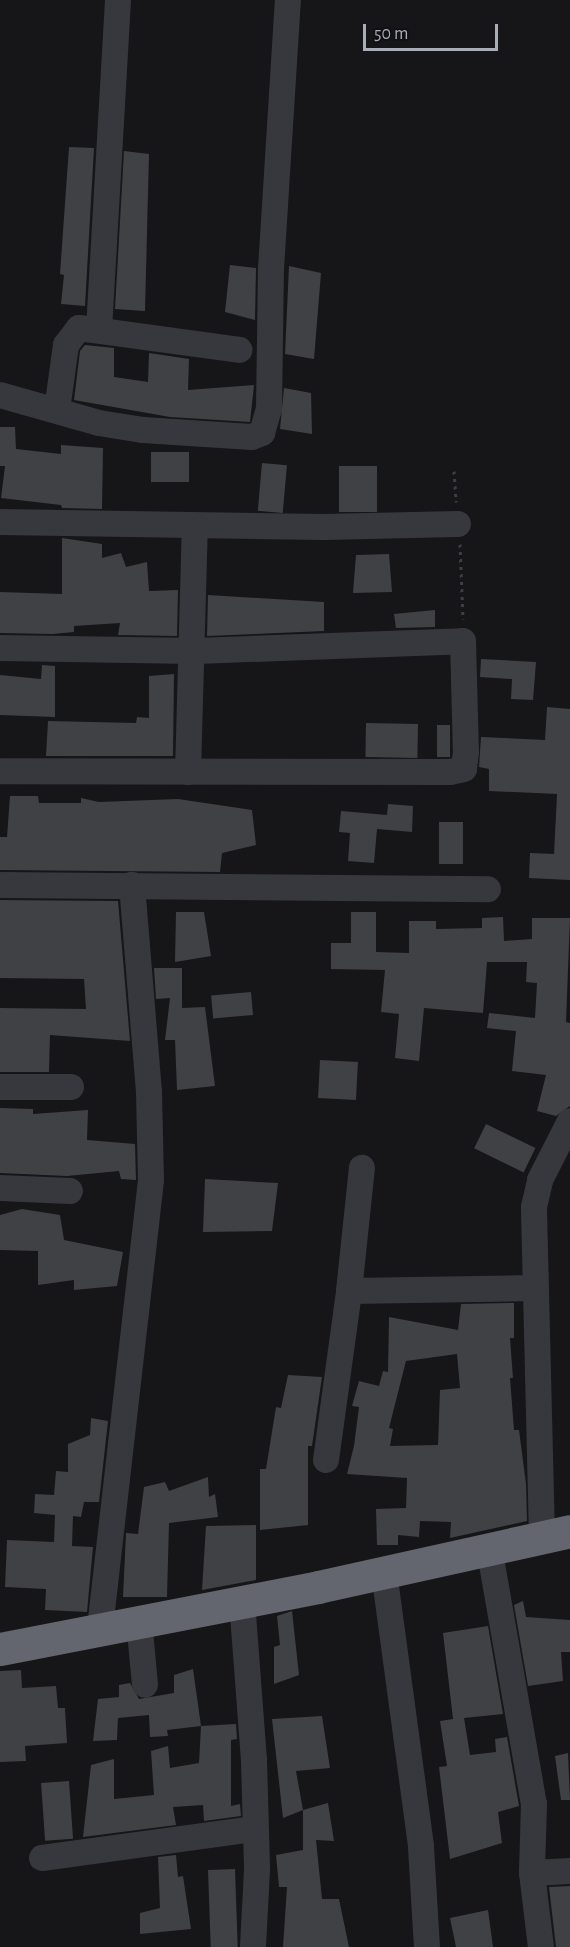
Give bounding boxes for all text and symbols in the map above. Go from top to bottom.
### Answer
scale bar [366,12,501,50]
text: 50 m [374,25,408,43]

